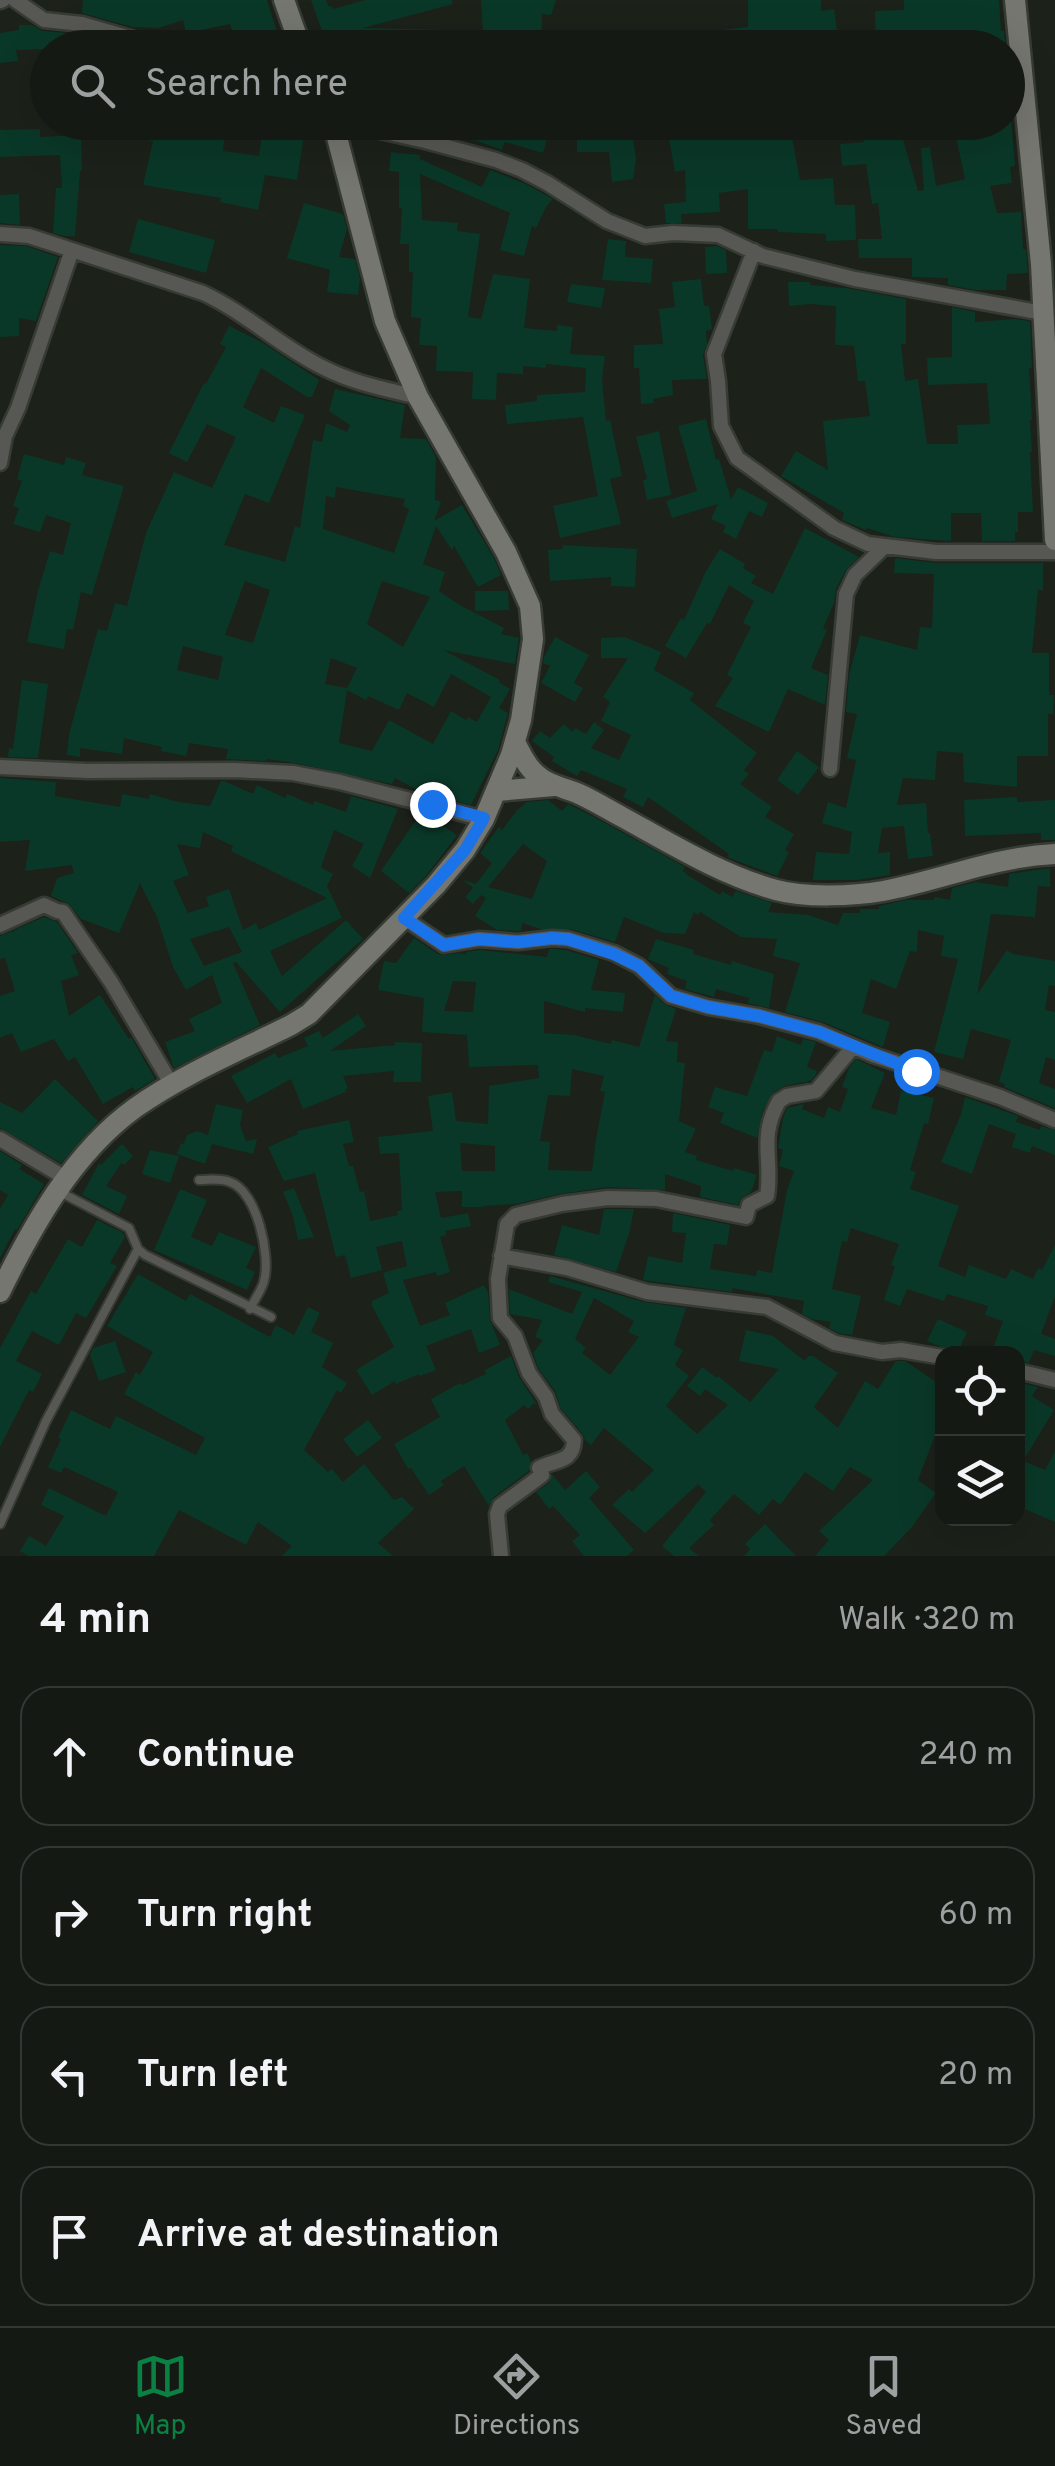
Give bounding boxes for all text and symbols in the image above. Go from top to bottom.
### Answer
search box [30,30,1025,140]
icon: search [65,58,120,113]
text: Search here [145,61,348,110]
route end [410,782,456,828]
route start [894,1049,940,1095]
map controls [935,1346,1025,1526]
button: locate [935,1346,1025,1436]
button: layers [935,1436,1025,1526]
text: 4 min [40,1595,151,1648]
text: Walk · 320 m [838,1601,1015,1641]
icon: ahead [42,1729,97,1784]
text: Continue [137,1732,295,1781]
text: 240 m [919,1736,1013,1776]
icon: right [42,1889,97,1944]
text: Turn right [137,1892,312,1941]
text: 60 m [939,1896,1013,1936]
icon: left [42,2049,97,2104]
text: Turn left [137,2052,289,2101]
text: 20 m [938,2056,1013,2096]
icon: arrive [42,2209,97,2264]
text: Arrive at destination [137,2212,500,2261]
tab: Map [133,2349,188,2445]
tab: Directions [453,2349,580,2445]
tab: Saved [845,2349,922,2445]

